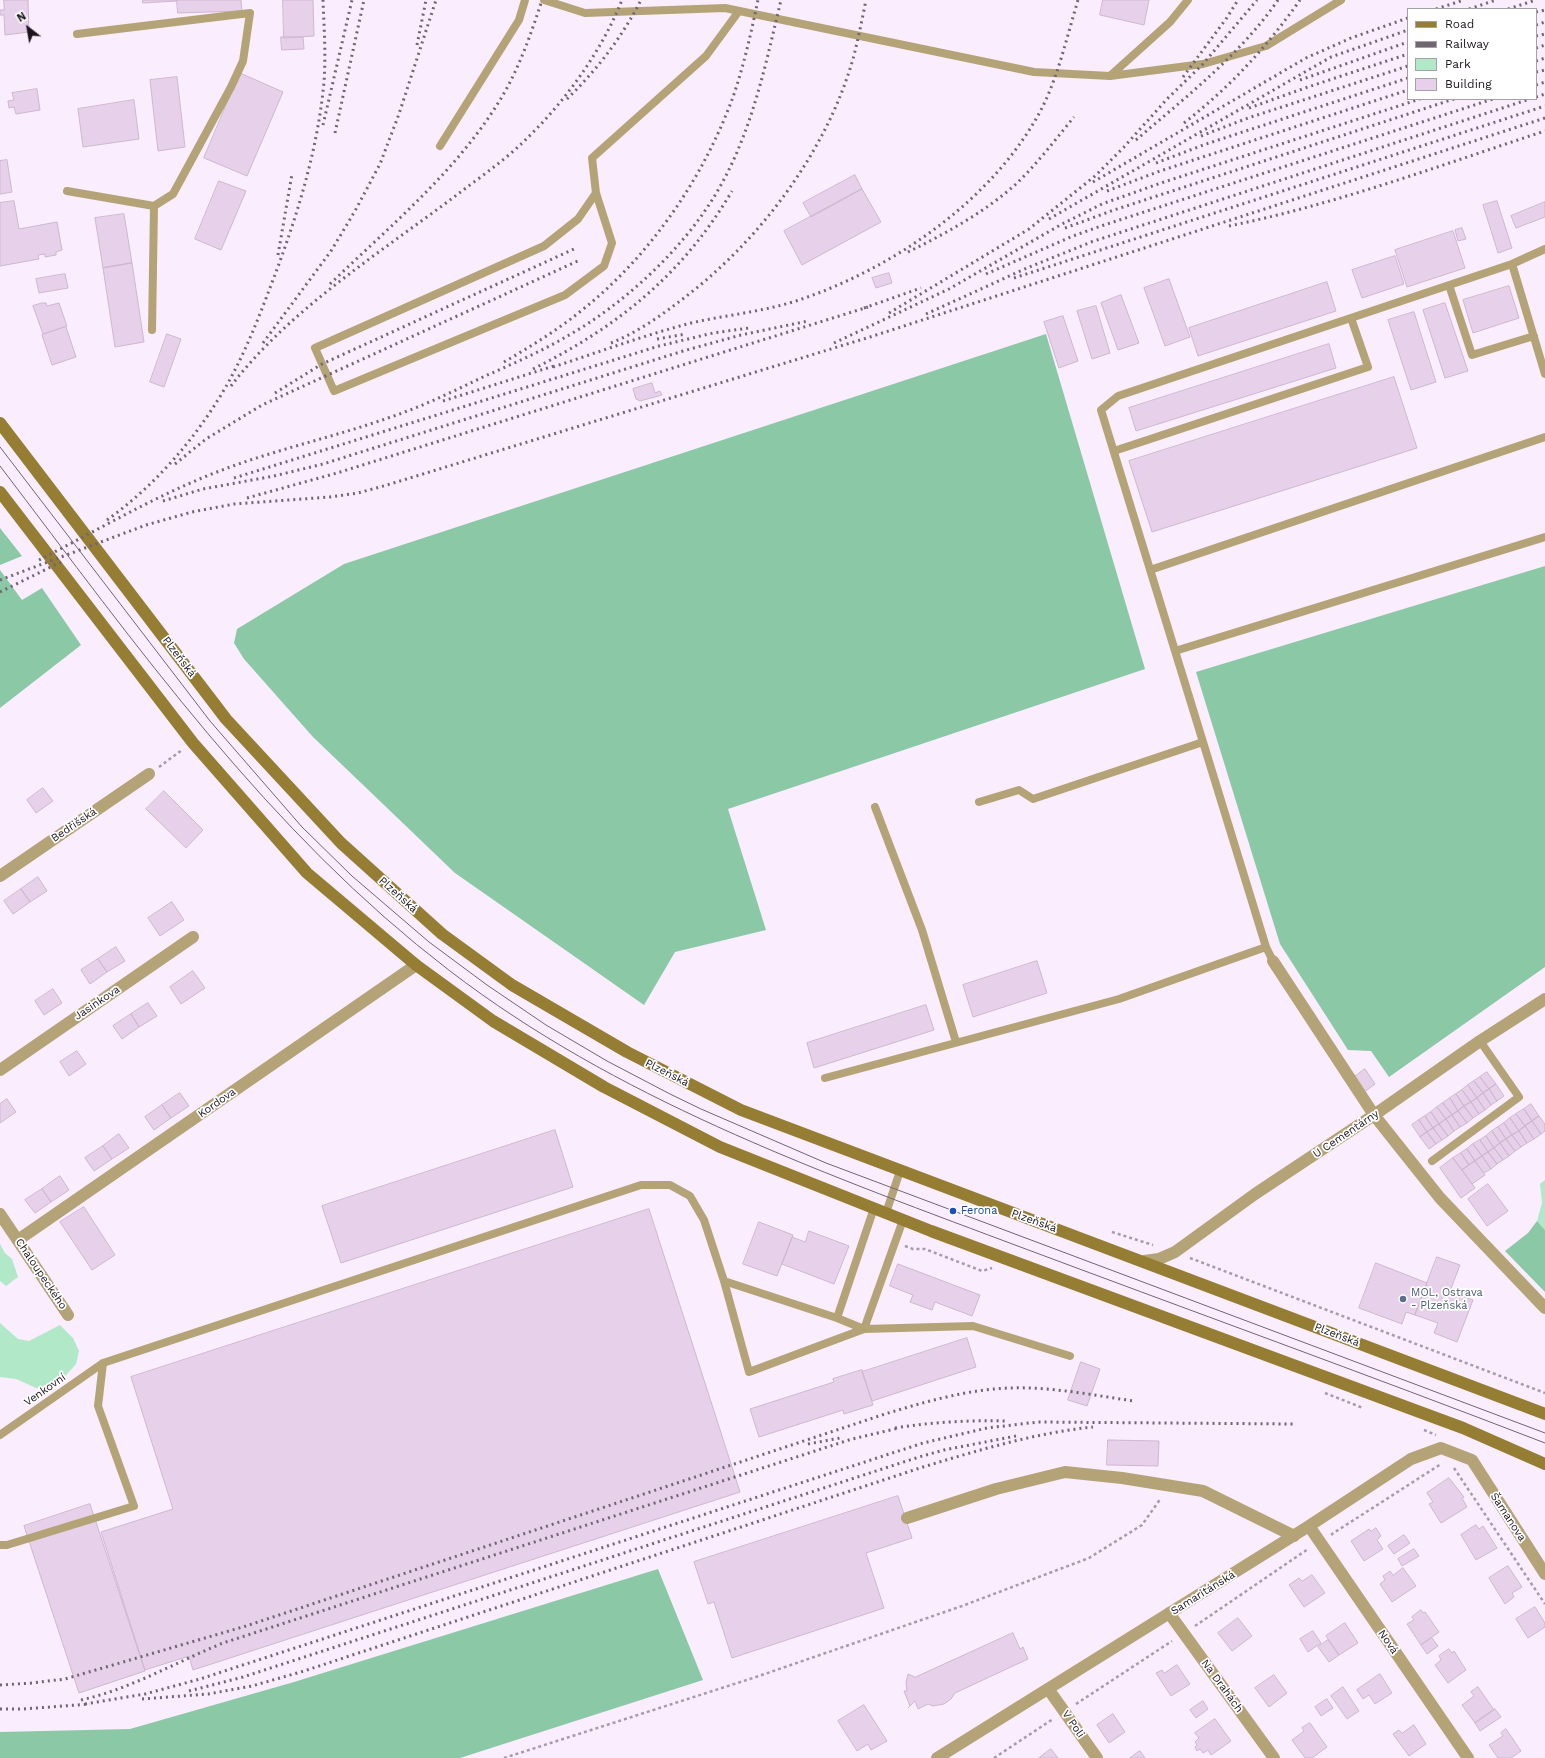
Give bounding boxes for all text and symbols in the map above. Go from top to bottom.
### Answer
north arrow [8,8,48,48]
legend [1407,8,1537,100]
text: N [15,10,28,25]
text: Road [1445,17,1474,31]
text: Railway [1445,37,1489,51]
text: Park [1445,57,1471,71]
text: Building [1445,77,1492,91]
street label: Plzeňská [160,634,198,680]
street label: Bedřišská [49,805,99,845]
street label: Plzeňská [376,874,420,916]
street label: Jasinkova [72,983,122,1023]
street label: Plzeňská [643,1056,691,1090]
street label: Kordova [196,1085,238,1121]
street label: U Cementárny [1311,1107,1381,1161]
place label: Ferona [961,1204,997,1218]
marker: Ferona [948,1206,958,1216]
street label: Plzeňská [1010,1207,1058,1235]
street label: Chaloupeckého [12,1236,70,1312]
place label: MOL, Ostrava - Plzeňská [1411,1286,1483,1312]
marker: MOL, Ostrava - Plzeňská [1398,1294,1408,1304]
street label: Plzeňská [1313,1320,1361,1350]
street label: Venkovní [22,1371,68,1409]
street label: Šamanova [1487,1490,1529,1544]
street label: Samaritánská [1169,1568,1237,1618]
street label: Nová [1375,1627,1401,1657]
street label: Na Drahách [1198,1657,1246,1715]
street label: V Poli [1059,1708,1087,1740]

